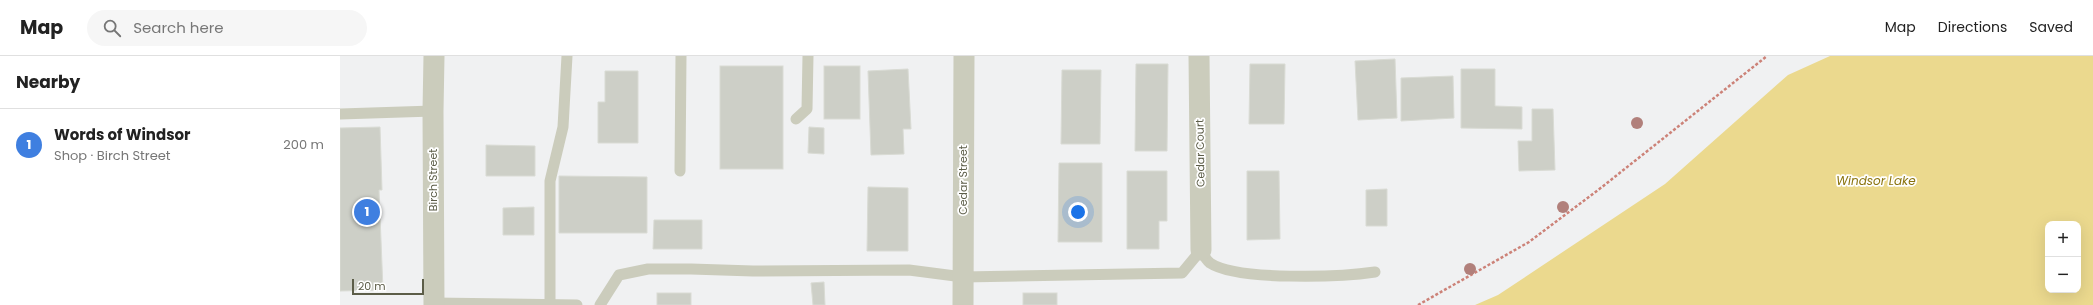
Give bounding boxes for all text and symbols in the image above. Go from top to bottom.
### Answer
search box [87,10,367,46]
text: Map [20,14,63,41]
icon: search [101,17,123,39]
text: Search here [133,17,224,38]
text: Map [1885,17,1916,37]
text: Directions [1938,17,2007,37]
text: Saved [2029,17,2073,37]
text: Nearby [16,70,80,94]
street label: Cedar Court [1191,119,1209,187]
text: Words of Windsor [54,124,190,145]
text: 1 [27,135,31,154]
text: 200 m [283,135,324,154]
street label: Cedar Street [955,145,971,215]
text: Shop · Birch Street [54,146,171,165]
street label: Birch Street [425,149,441,211]
water label: Windsor Lake [1836,172,1916,189]
pin: 1 [354,197,380,227]
your location [1068,202,1088,222]
map controls [2045,221,2081,293]
button: + [2045,221,2081,257]
button: − [2045,257,2081,293]
scale bar [352,277,424,296]
text: 20 m [358,278,386,294]

